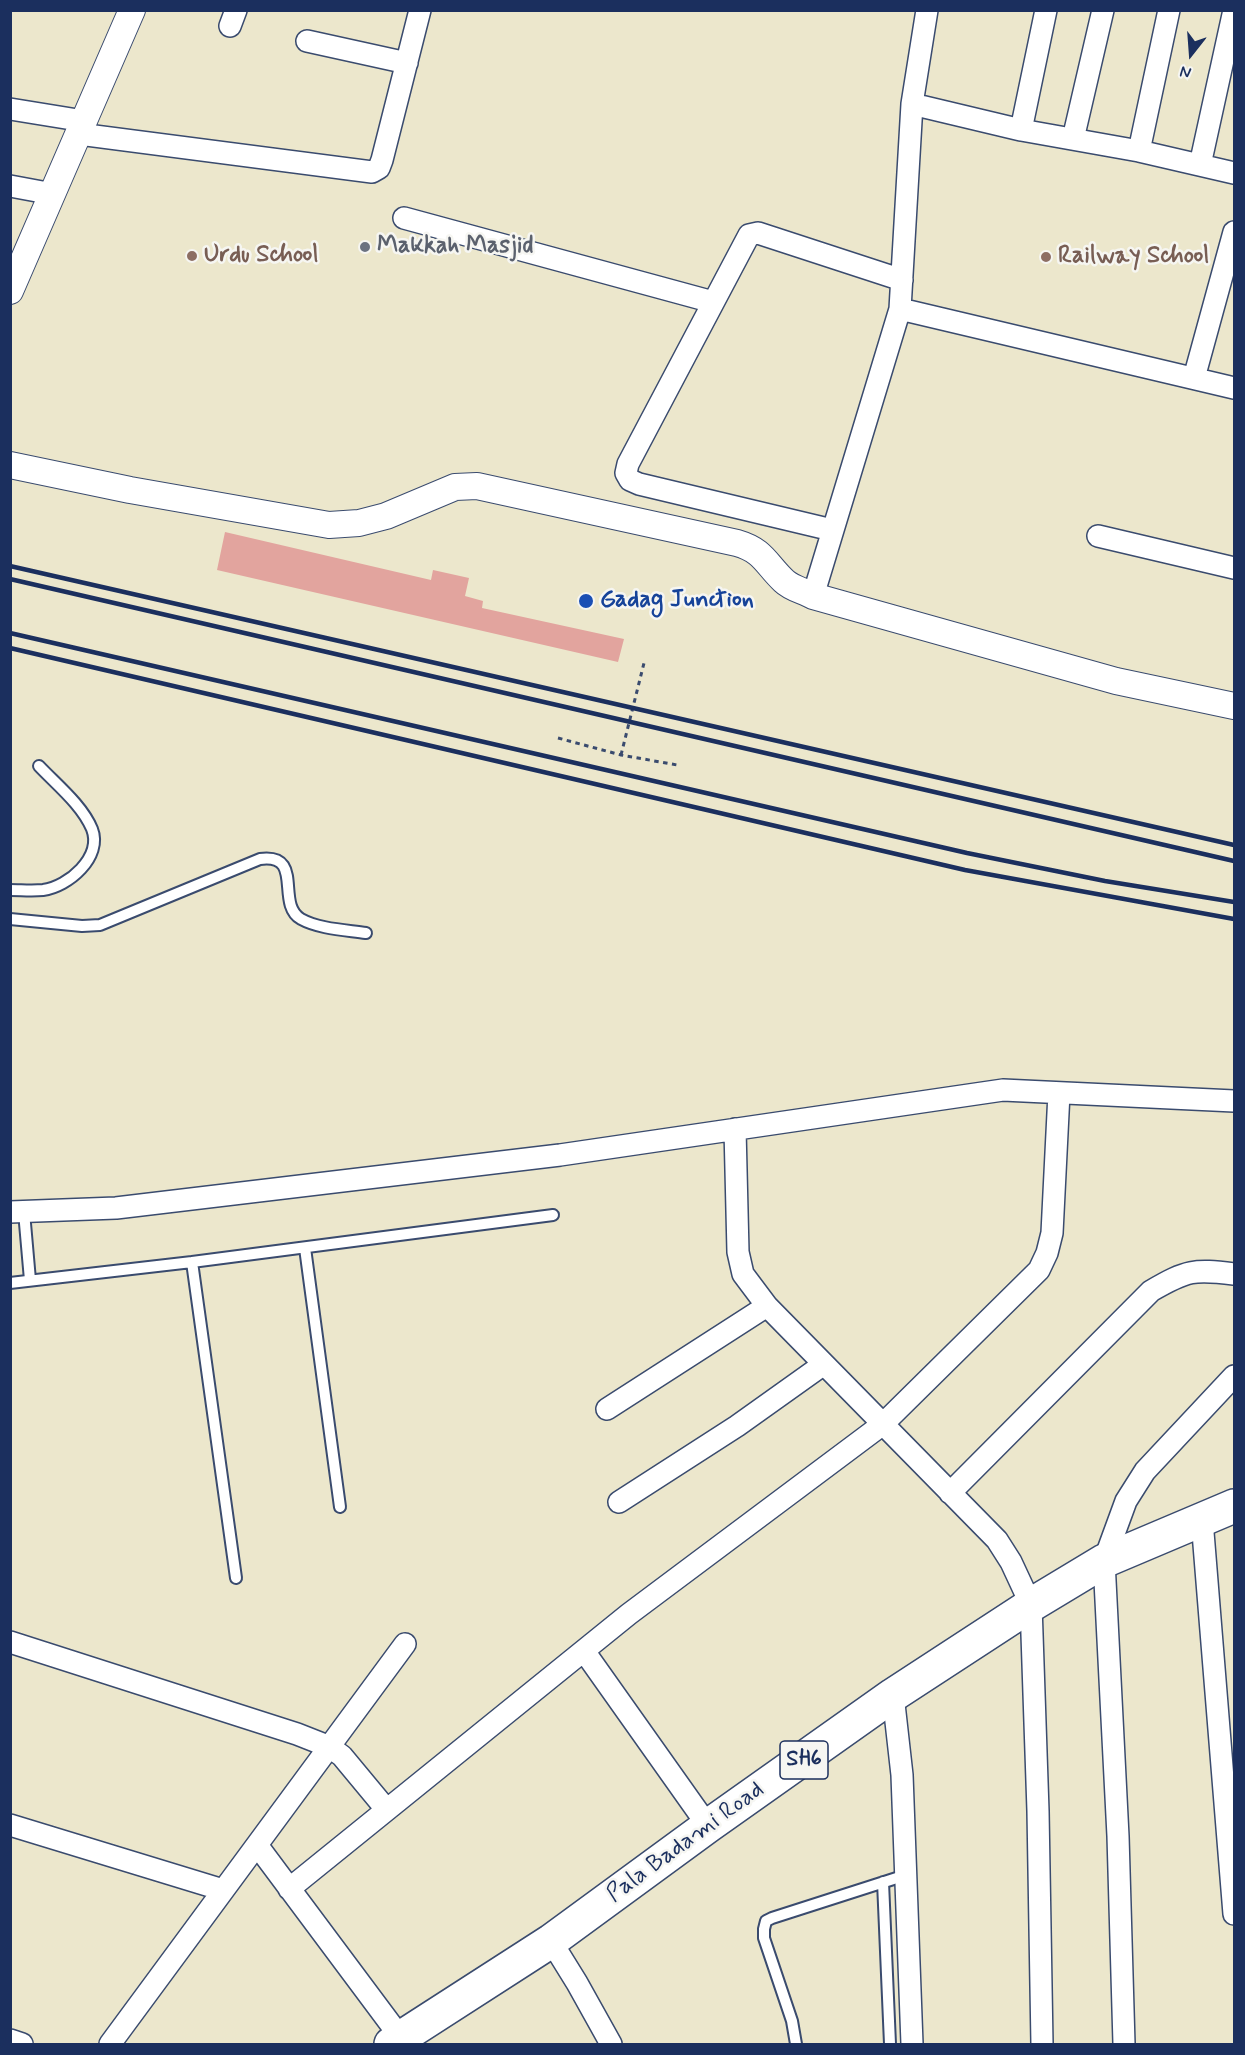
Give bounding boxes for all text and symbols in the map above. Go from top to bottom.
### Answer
north arrow [1161,24,1221,84]
text: N [1177,60,1194,83]
place label: Makkah Masjid [377,233,533,261]
marker: Makkah Masjid [358,240,372,254]
place label: Urdu School [204,242,318,270]
place label: Railway School [1058,243,1209,271]
marker: Urdu School [185,249,199,263]
marker: Railway School [1039,250,1053,264]
place label: Gadag Junction [600,587,754,615]
marker: Gadag Junction [577,592,595,610]
road number: SH6 [780,1741,828,1779]
street label: Pala Badami Road [602,1776,770,1910]

